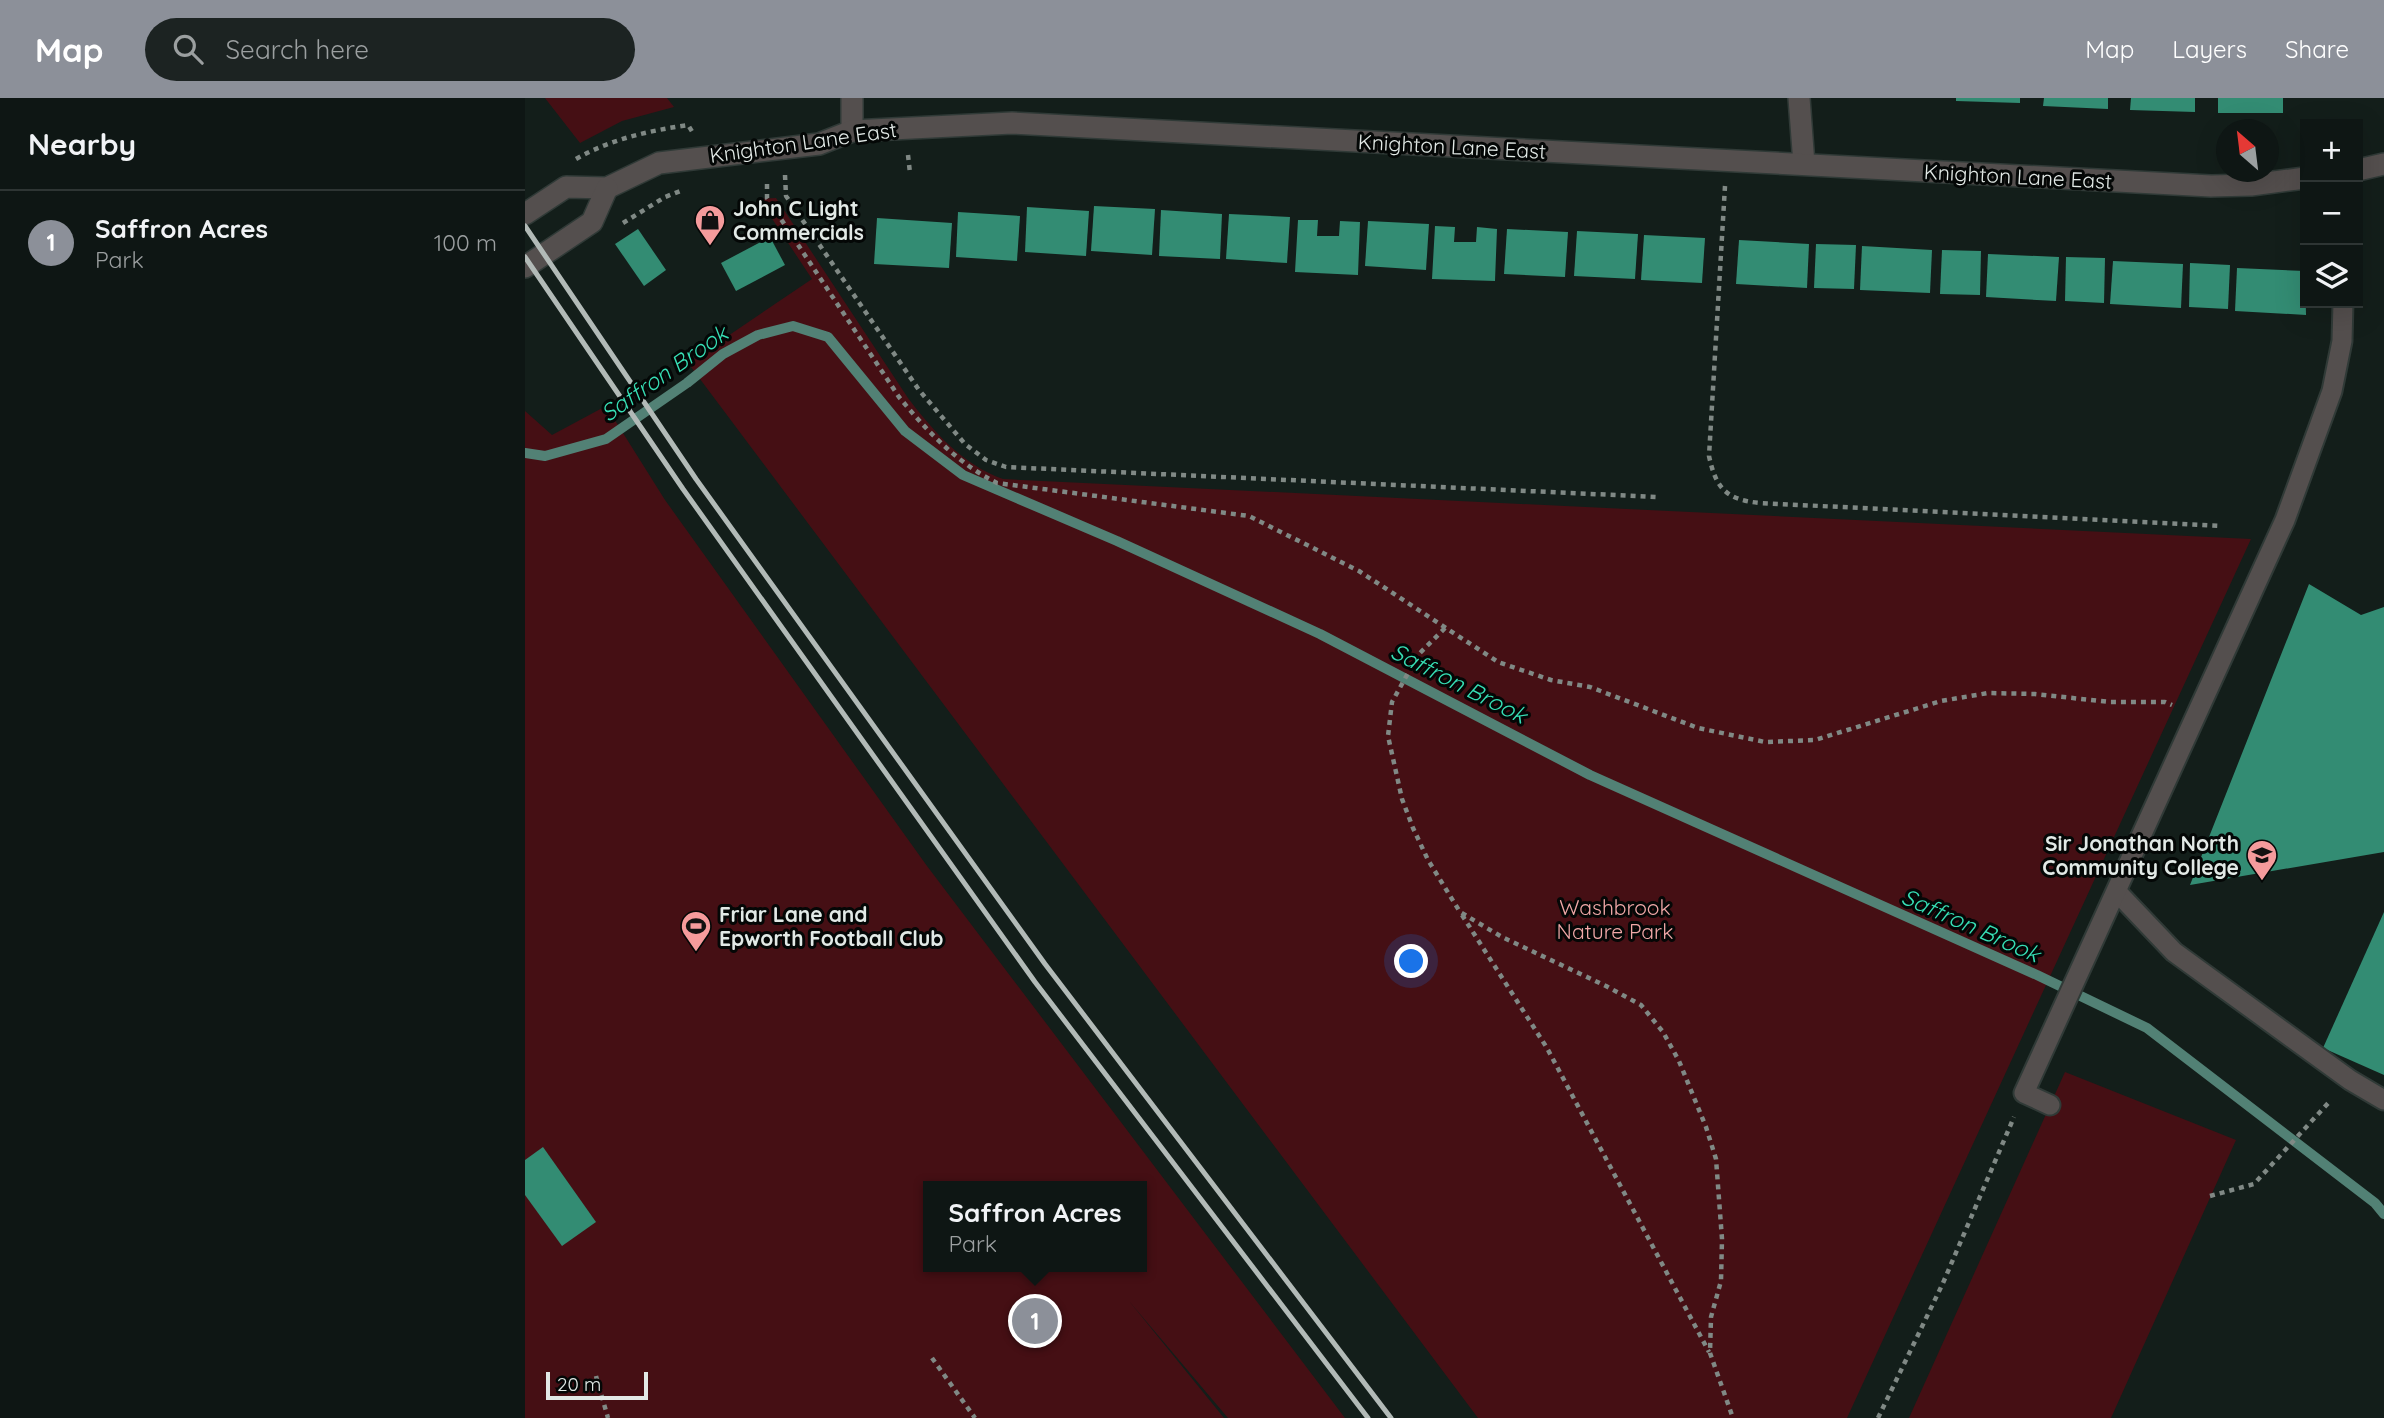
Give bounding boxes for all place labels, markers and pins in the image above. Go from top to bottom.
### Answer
place label: John C Light Commercials [733,195,864,245]
shop icon: John C Light Commercials [693,203,727,247]
place label: Sir Jonathan North Community College [2042,830,2239,880]
school or university icon: Sir Jonathan North Community College [2245,838,2279,882]
place label: Friar Lane and Epworth Football Club [719,901,943,951]
sports icon: Friar Lane and Epworth Football Club [679,909,713,953]
pin: 1 [1012,1295,1058,1347]

